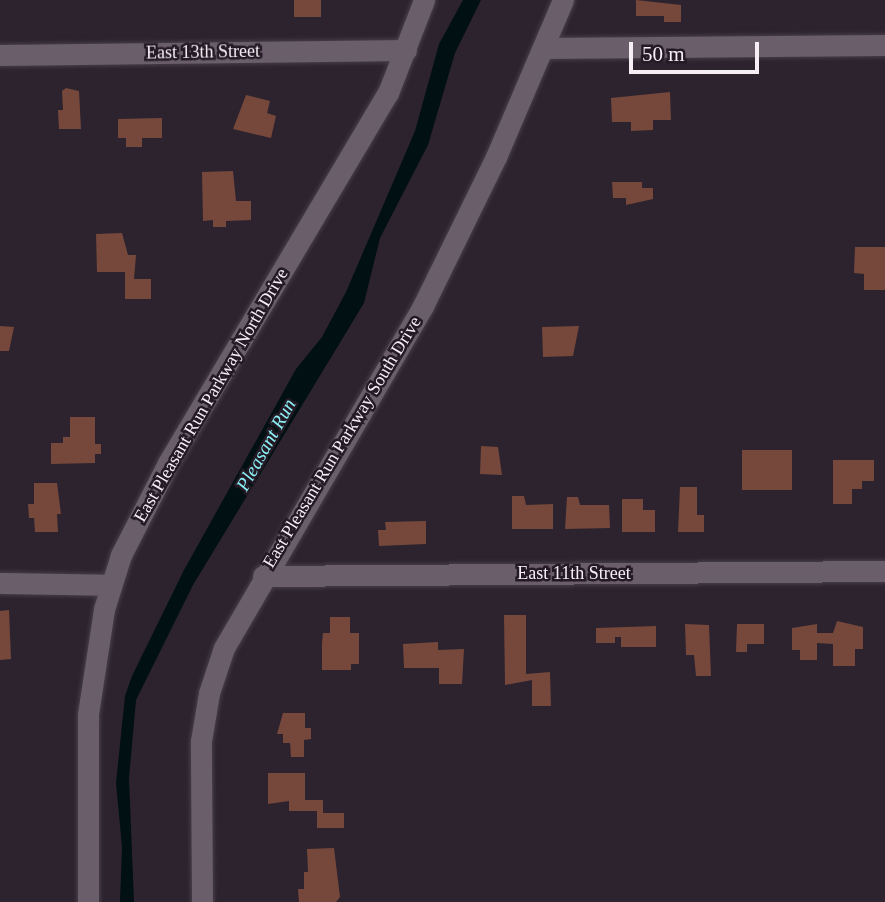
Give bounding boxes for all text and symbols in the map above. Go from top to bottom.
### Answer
scale bar [633,28,762,72]
street label: East 13th Street [146,40,260,64]
text: 50 m [642,42,685,66]
street label: East Pleasant Run Parkway North Drive [129,264,293,526]
street label: East Pleasant Run Parkway South Drive [258,312,426,572]
water label: Pleasant Run [231,395,301,495]
street label: East 11th Street [517,562,631,584]

